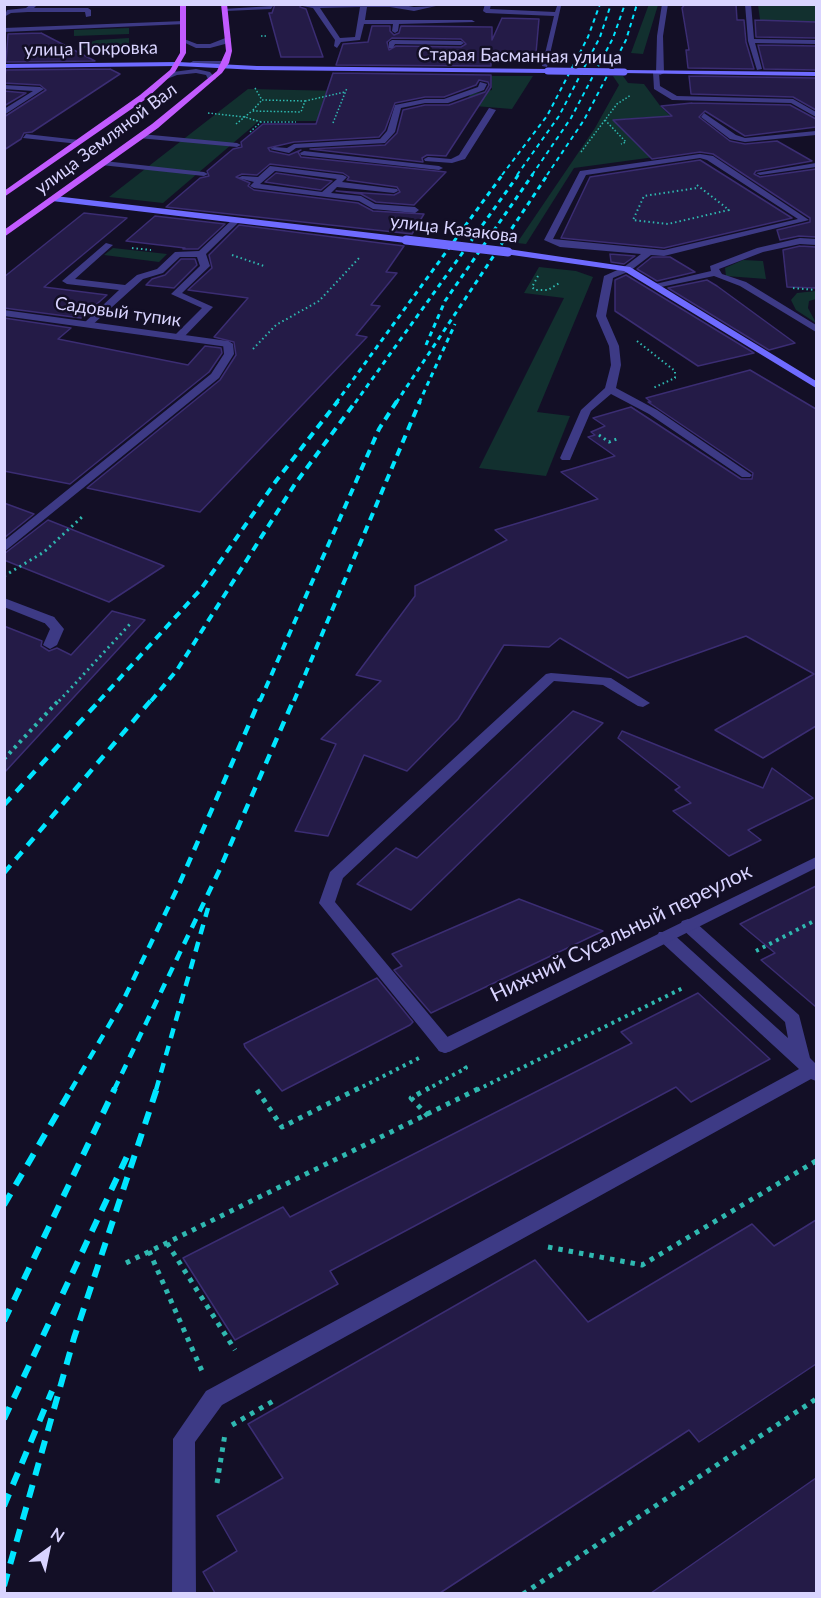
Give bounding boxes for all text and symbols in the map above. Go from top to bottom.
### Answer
street label: улица Покровка [24,37,158,61]
street label: Старая Басманная улица [418,43,622,69]
street label: улица Земляной Вал [31,79,181,199]
street label: улица Казакова [389,210,519,248]
street label: Садовый тупик [54,292,182,332]
street label: Нижний Сусальный переулок [486,859,756,1007]
north arrow [18,1520,78,1580]
text: N [48,1523,68,1546]

